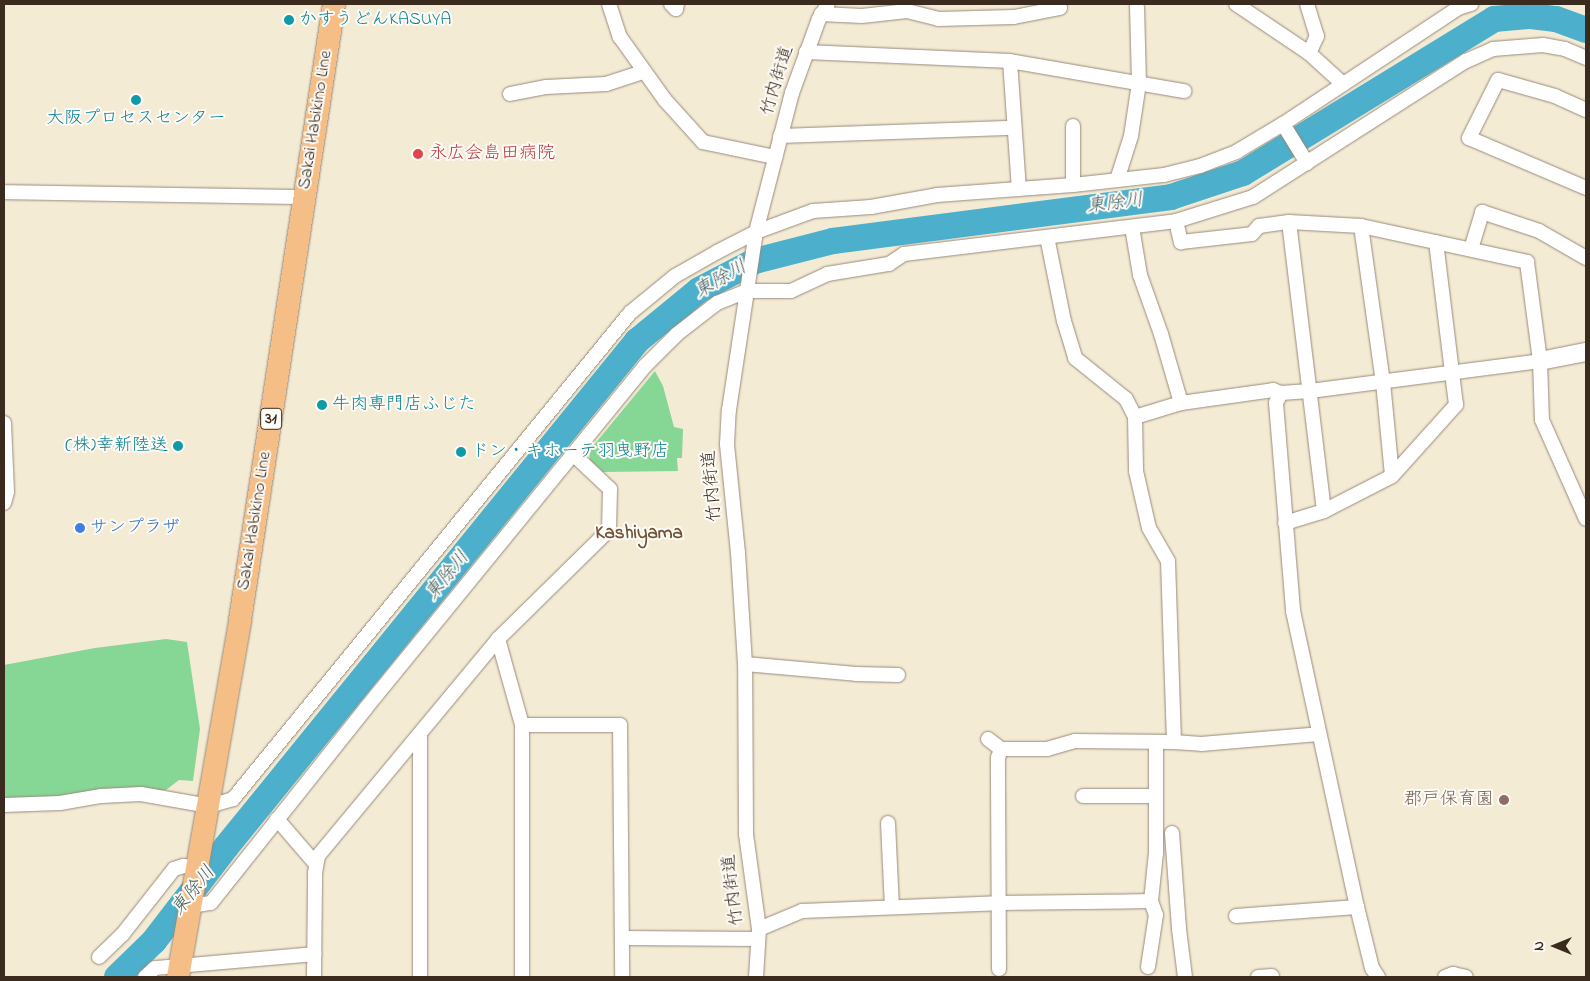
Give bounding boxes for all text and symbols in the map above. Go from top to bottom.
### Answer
place label: かすうどんKASUYA [299,9,451,31]
marker: かすうどんKASUYA [283,14,295,26]
street label: 竹内街道 [757,43,799,119]
street label: Sakai Habikino Line [294,49,338,191]
marker: 大阪プロセスセンター [130,94,142,106]
place label: 大阪プロセスセンター [46,108,226,130]
place label: 永広会島田病院 [429,143,555,165]
marker: 永広会島田病院 [411,147,425,161]
water label: 東除川 [1085,189,1145,219]
water label: 東除川 [691,256,751,304]
place label: 牛肉専門店ふじた [332,394,476,416]
marker: 牛肉専門店ふじた [316,399,328,411]
road number: 31 [260,406,282,432]
place label: (株)幸新陸送 [65,435,168,457]
marker: (株)幸新陸送 [172,440,184,452]
place label: ドン・キホーテ羽曳野店 [471,441,669,463]
marker: ドン・キホーテ羽曳野店 [455,446,467,458]
street label: 竹内街道 [699,449,727,523]
street label: Sakai Habikino Line [233,450,277,592]
place label: サンプラザ [90,517,180,539]
marker: サンプラザ [74,522,86,534]
district label: Kashiyama [595,523,683,545]
water label: 東除川 [421,547,475,605]
place label: 郡戸保育園 [1404,789,1494,811]
marker: 郡戸保育園 [1498,794,1510,806]
street label: 竹内街道 [719,853,749,927]
water label: 東除川 [167,862,221,920]
north arrow [1530,921,1580,971]
text: N [1529,941,1550,951]

